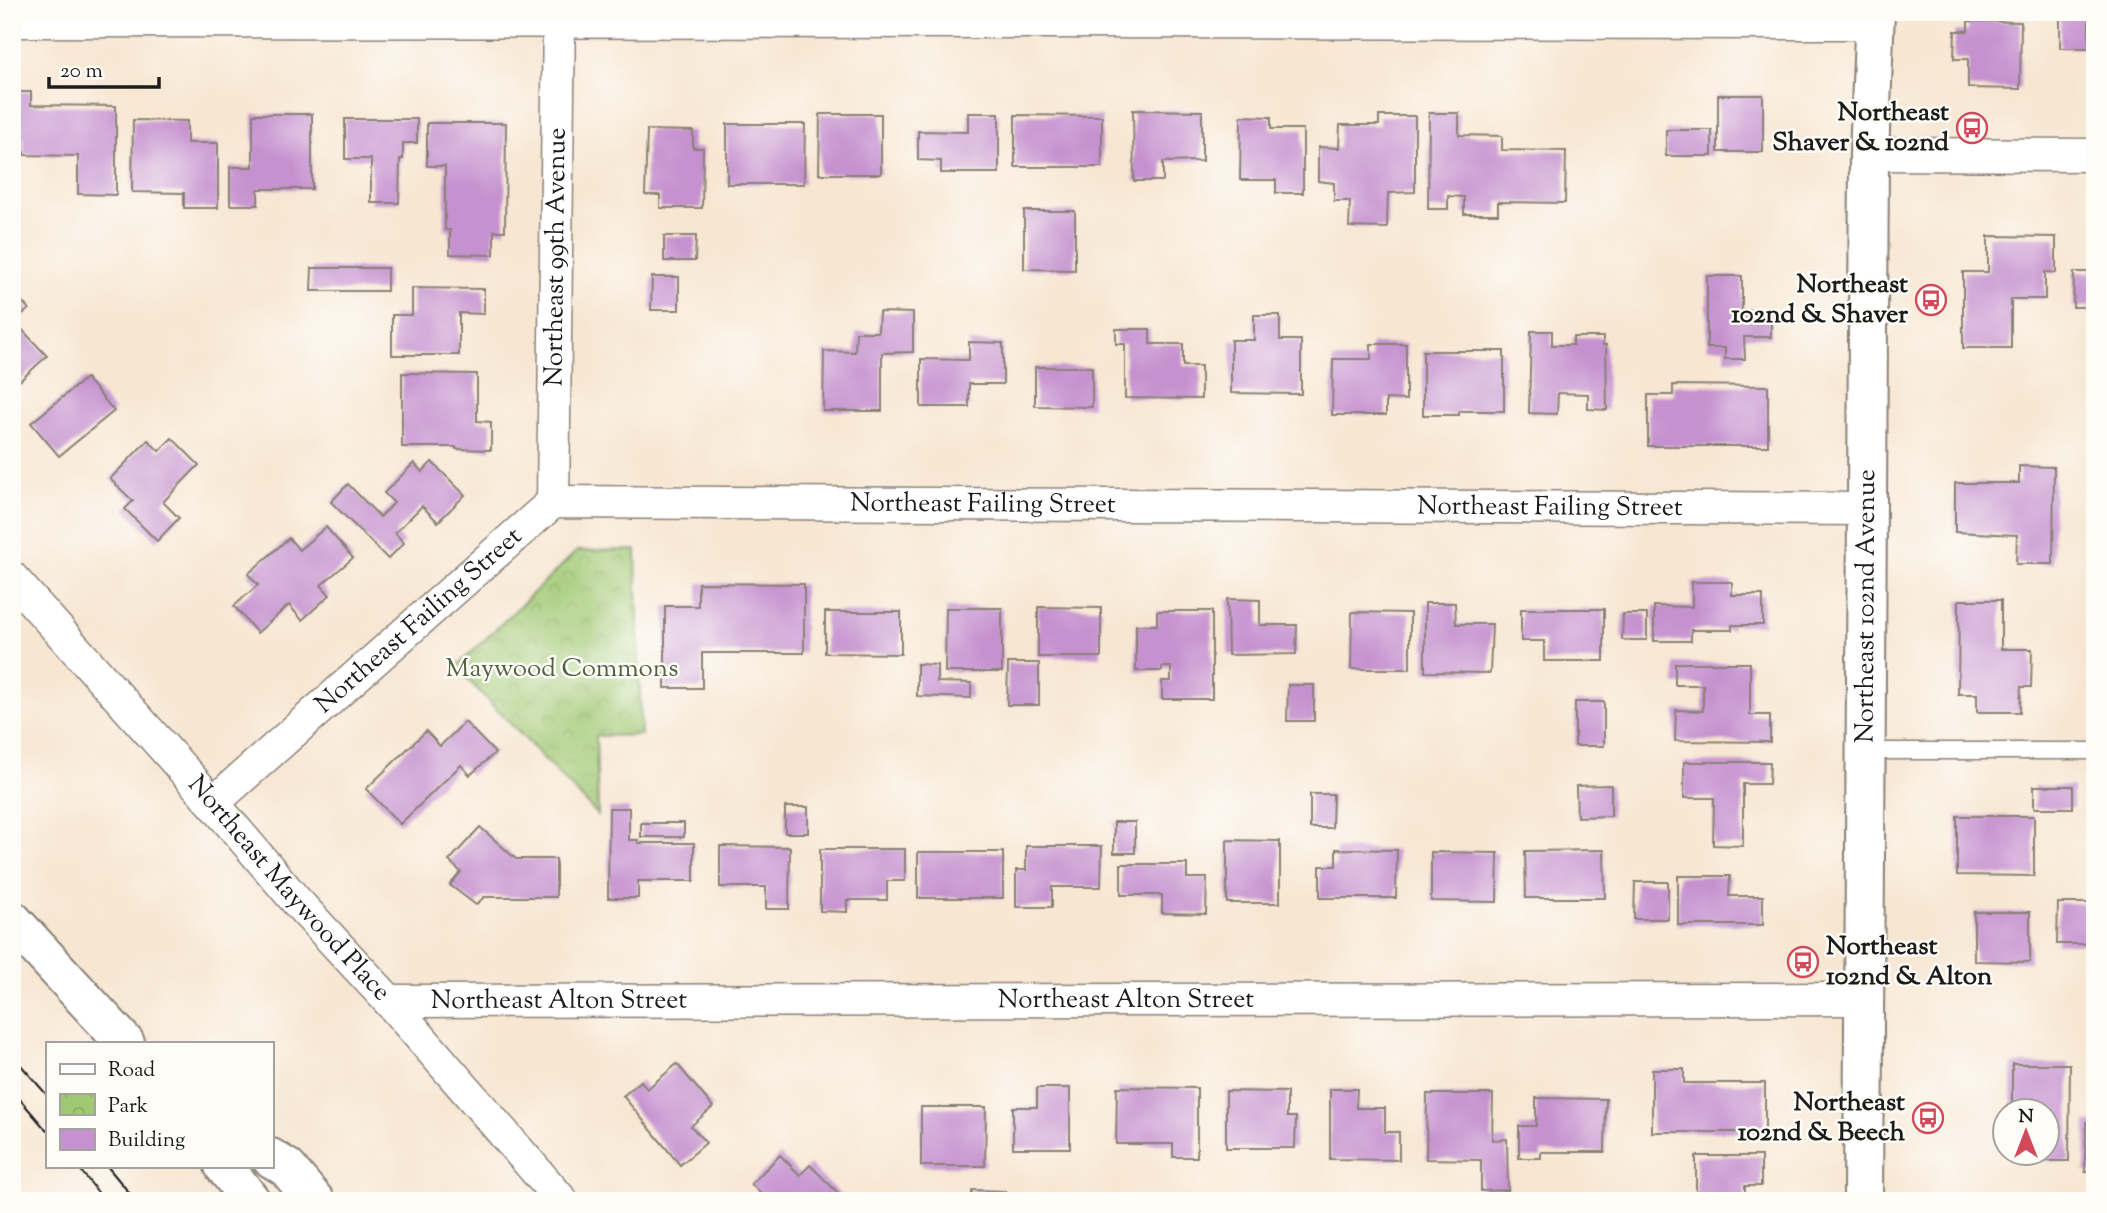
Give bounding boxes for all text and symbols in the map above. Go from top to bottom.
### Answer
scale bar [49,46,159,90]
text: 20 m [60,57,103,87]
place label: Northeast Shaver & 102nd [1772,95,1949,162]
bus stop icon: Northeast Shaver & 102nd [1955,111,1989,145]
street label: Northeast 99th Avenue [536,127,576,387]
place label: Northeast 102nd & Shaver [1731,267,1908,334]
bus stop icon: Northeast 102nd & Shaver [1914,283,1948,317]
street label: Northeast 102nd Avenue [1847,469,1886,743]
street label: Northeast Failing Street [850,485,1116,523]
street label: Northeast Failing Street [1417,488,1683,527]
street label: Northeast Failing Street [307,519,531,723]
park label: Maywood Commons [446,651,678,688]
street label: Northeast Maywood Place [179,768,399,1010]
place label: Northeast 102nd & Alton [1826,929,1993,996]
bus stop icon: Northeast 102nd & Alton [1786,945,1820,979]
street label: Northeast Alton Street [998,981,1254,1019]
street label: Northeast Alton Street [431,982,687,1019]
legend [46,1042,273,1168]
text: Road [108,1056,155,1086]
place label: Northeast 102nd & Beech [1738,1085,1906,1152]
text: Park [108,1092,149,1122]
north arrow [1992,1098,2062,1168]
bus stop icon: Northeast 102nd & Beech [1911,1101,1945,1135]
text: N [2018,1104,2034,1131]
text: Building [108,1126,185,1156]

